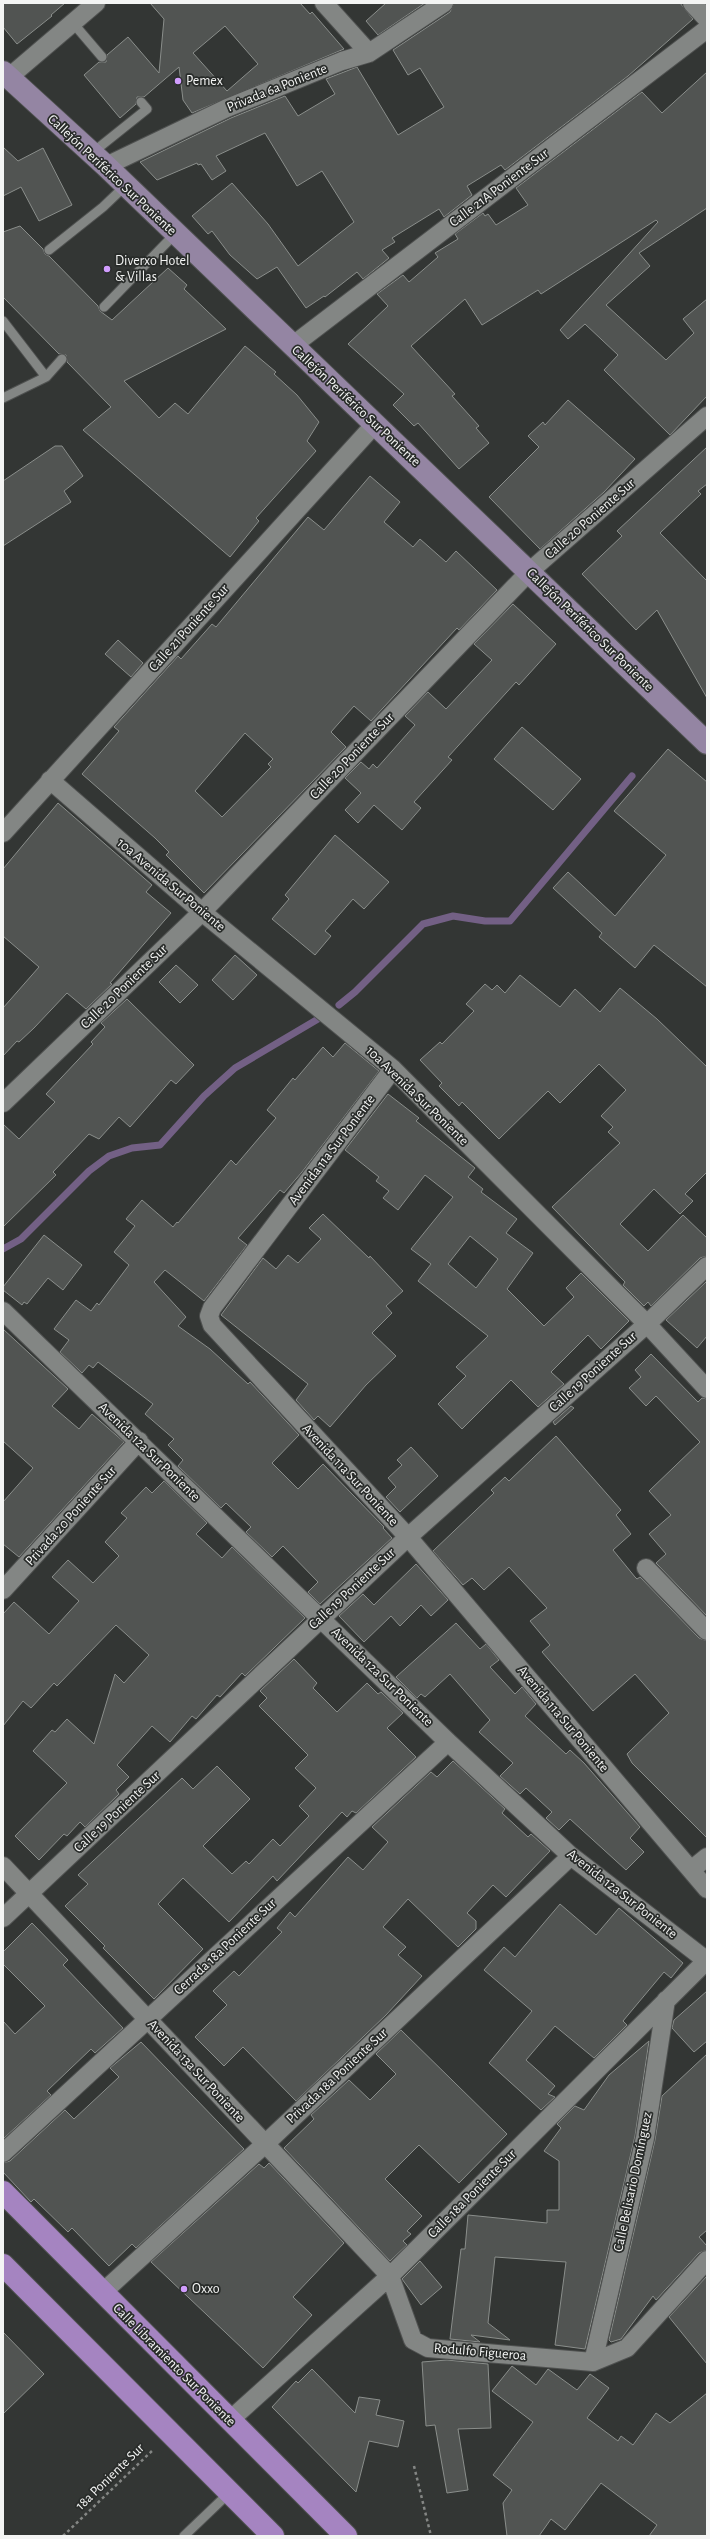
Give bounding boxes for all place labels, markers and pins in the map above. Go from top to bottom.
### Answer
place label: Pemex [186,74,223,88]
marker: Pemex [173,76,183,86]
place label: Diverxo Hotel & Villas [115,254,190,284]
marker: Diverxo Hotel & Villas [102,264,112,274]
place label: Oxxo [192,2282,220,2296]
marker: Oxxo [179,2284,189,2294]

